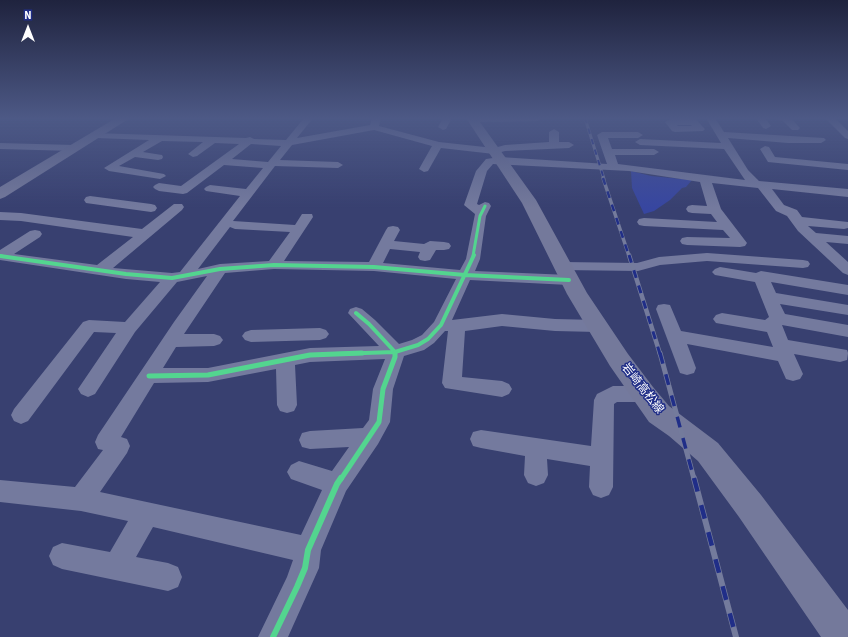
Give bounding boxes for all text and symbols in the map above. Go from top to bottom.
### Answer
north arrow [8,8,48,48]
text: N [24,8,32,23]
street label: 岩崎高松線 [618,361,666,417]

